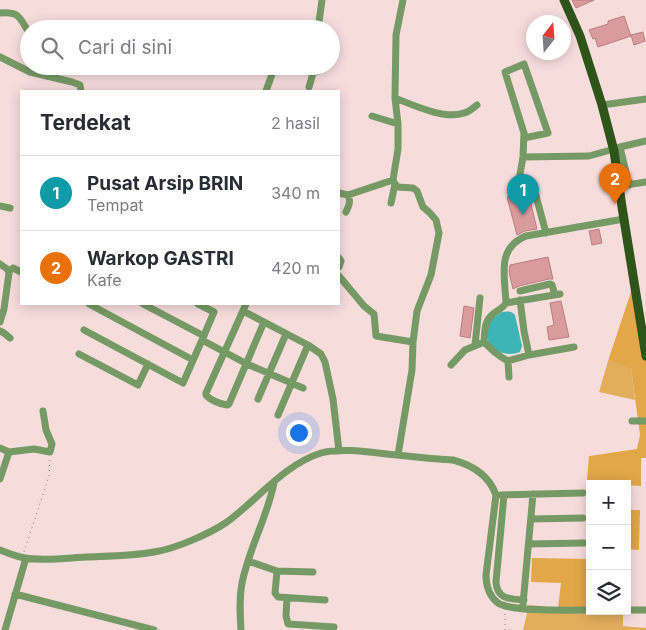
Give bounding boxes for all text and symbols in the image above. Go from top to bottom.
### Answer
north arrow [526,15,571,60]
search box [20,20,340,75]
icon: search [38,34,66,62]
text: Cari di sini [78,36,172,59]
text: Terdekat [40,110,131,135]
text: 2 hasil [271,113,320,133]
pin: 2 [599,163,631,204]
text: Pusat Arsip BRIN [87,172,243,195]
pin: 1 [507,174,539,215]
text: 1 [53,183,59,203]
text: 340 m [271,183,320,203]
text: Tempat [87,195,144,215]
text: Warkop GASTRI [87,247,234,270]
text: 2 [51,258,61,278]
text: 420 m [271,258,320,278]
text: Kafe [87,270,122,290]
your location [286,420,312,446]
map controls [586,480,631,615]
button: + [586,480,631,525]
button: − [586,525,631,570]
button: layers [586,570,631,615]

